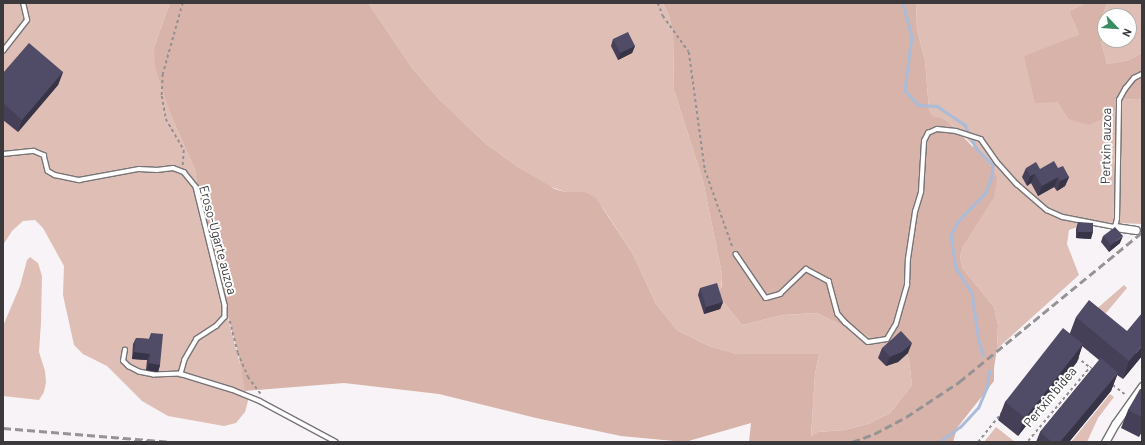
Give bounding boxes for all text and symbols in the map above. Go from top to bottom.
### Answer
north arrow [1097,8,1137,48]
text: N [1120,27,1135,39]
street label: Pertxin auzoa [1098,108,1114,184]
street label: Eroso-Ugarte auzoa [196,184,240,296]
street label: Pertxin bidea [1020,364,1080,430]

